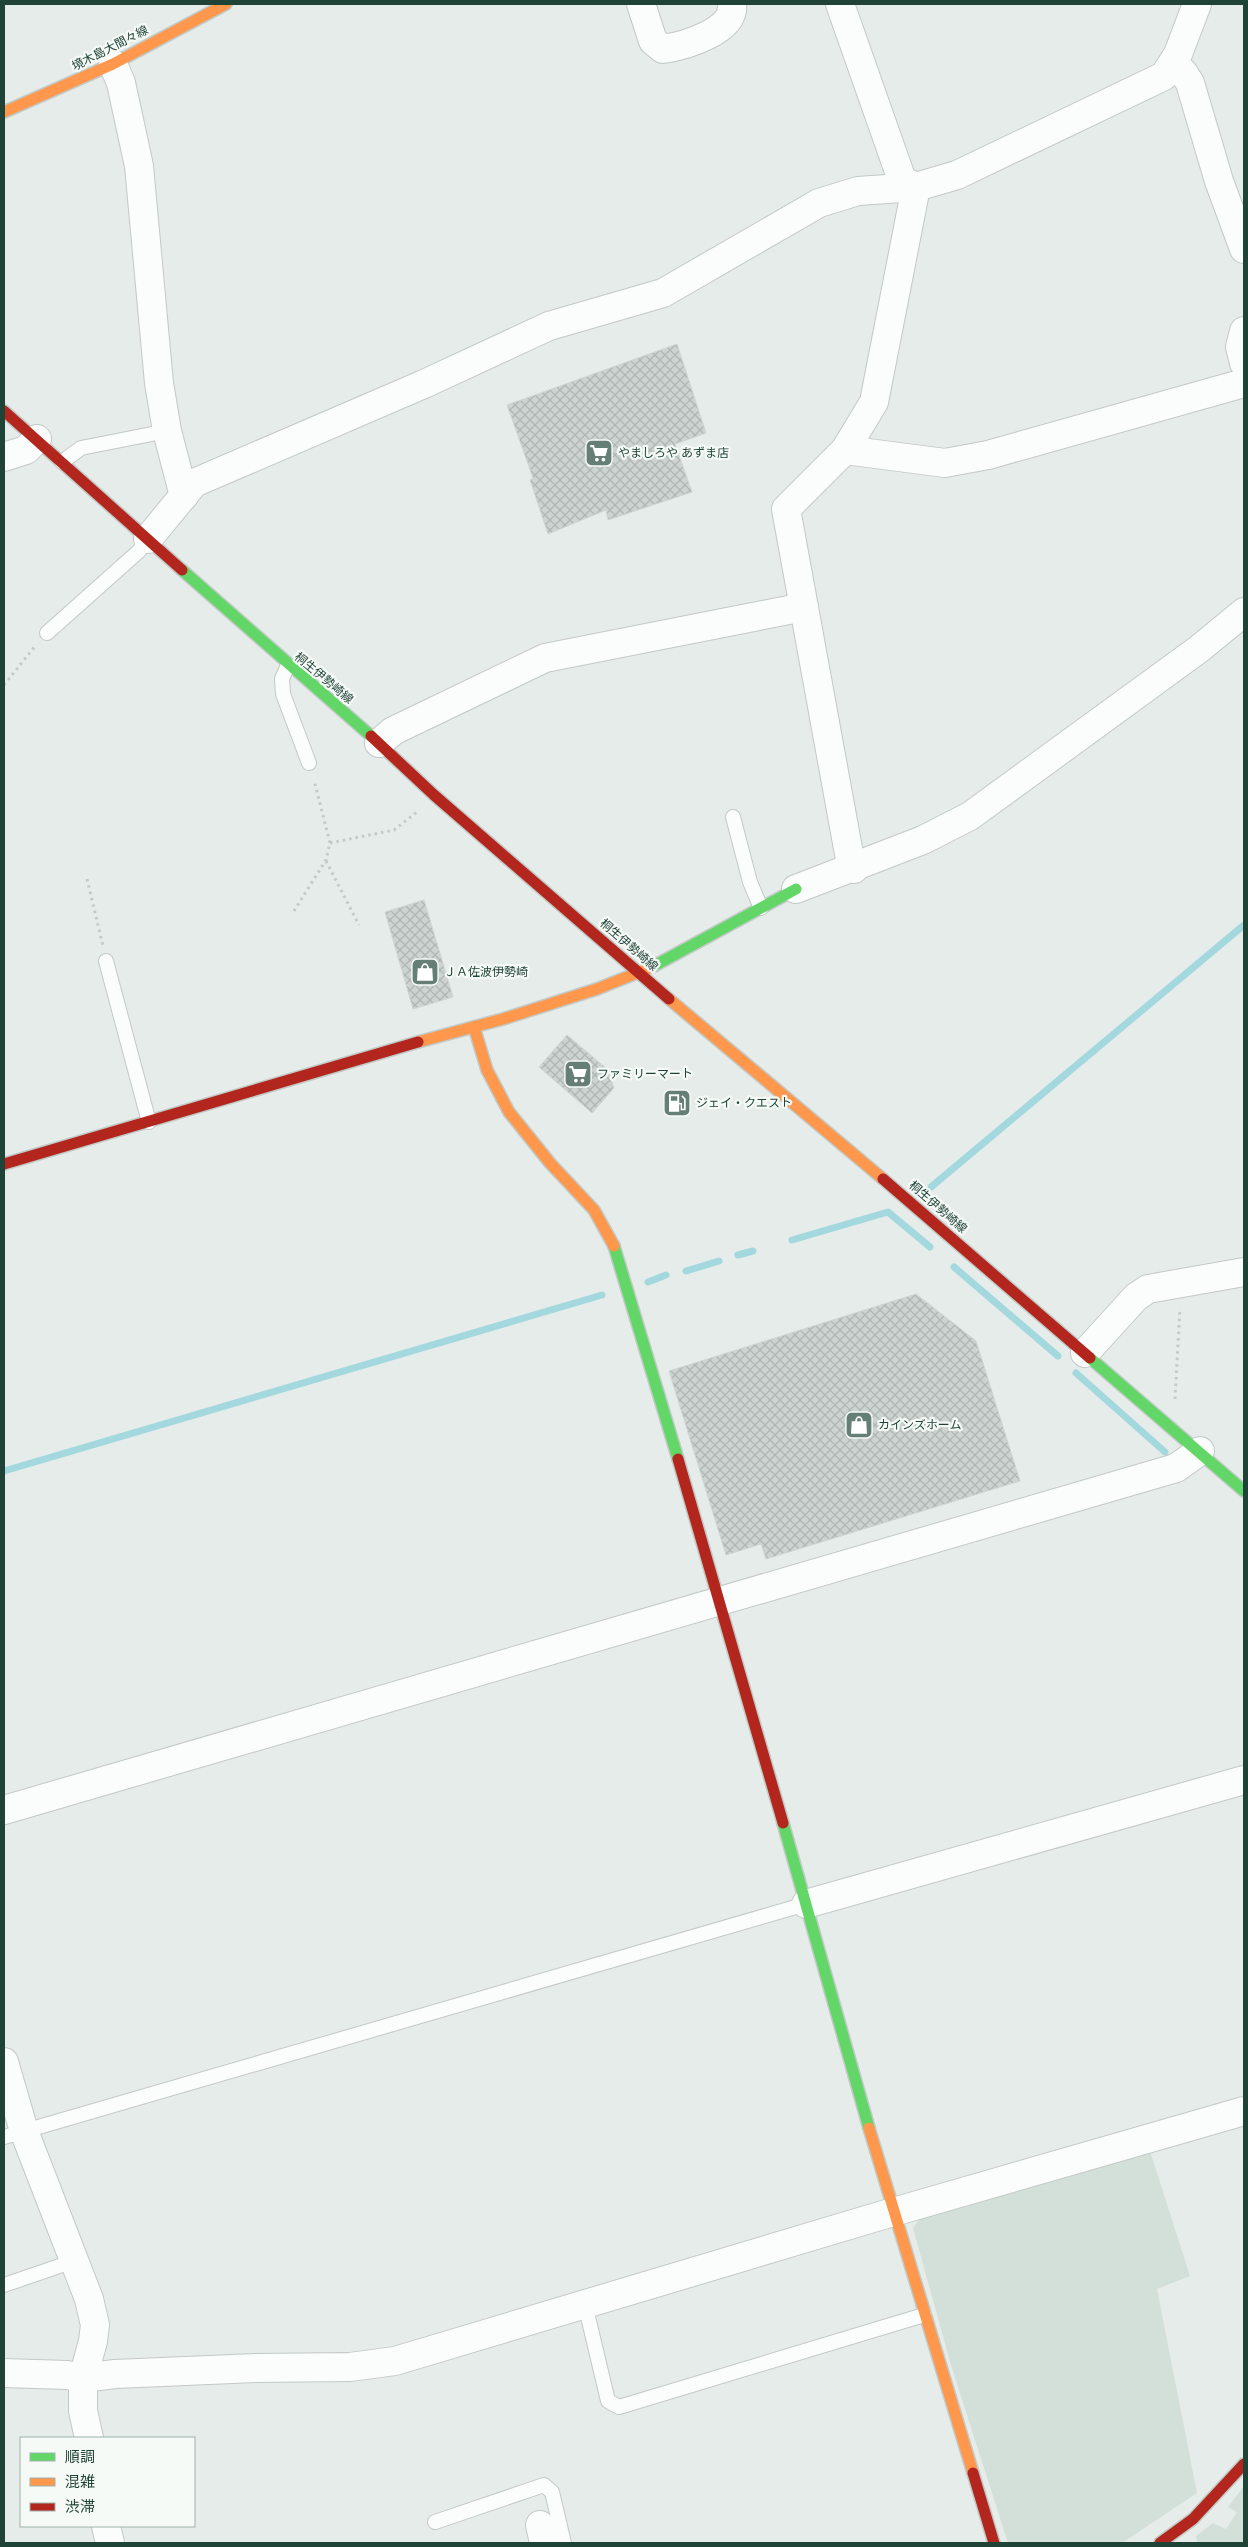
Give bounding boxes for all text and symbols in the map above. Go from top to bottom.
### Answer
street label: 境木島大間々線 [69,23,151,73]
supermarket icon: やましろや あずま店 [584,438,614,468]
place label: やましろや あずま店 [618,446,729,460]
street label: 桐生伊勢崎線 [292,649,356,707]
street label: 桐生伊勢崎線 [597,916,661,974]
shop icon: ＪＡ佐波伊勢崎 [410,957,440,987]
place label: ＪＡ佐波伊勢崎 [444,965,528,979]
supermarket icon: ファミリーマート [563,1059,593,1089]
place label: ファミリーマート [597,1067,693,1081]
fuel station icon: ジェイ・クエスト [662,1088,692,1118]
place label: ジェイ・クエスト [696,1096,792,1110]
street label: 桐生伊勢崎線 [906,1178,970,1236]
shop icon: カインズホーム [844,1410,874,1440]
place label: カインズホーム [878,1418,961,1432]
legend [20,2437,195,2527]
text: 順調 [65,2448,95,2466]
text: 混雑 [65,2473,95,2491]
text: 渋滞 [65,2498,95,2516]

